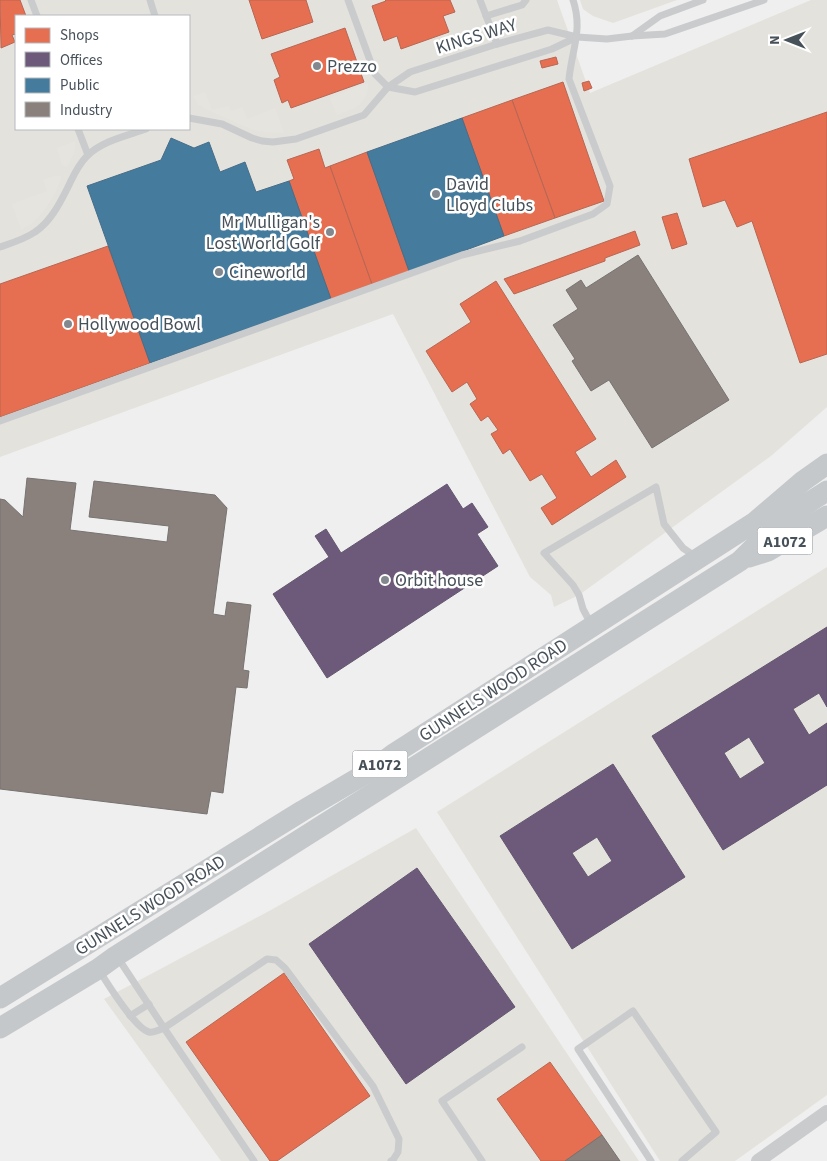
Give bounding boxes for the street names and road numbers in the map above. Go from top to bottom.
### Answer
street label: KINGS WAY [433,12,520,61]
road number: A1072 [758,528,812,554]
street label: GUNNELS WOOD ROAD [414,633,572,748]
road number: A1072 [352,751,408,778]
street label: GUNNELS WOOD ROAD [70,849,230,962]

